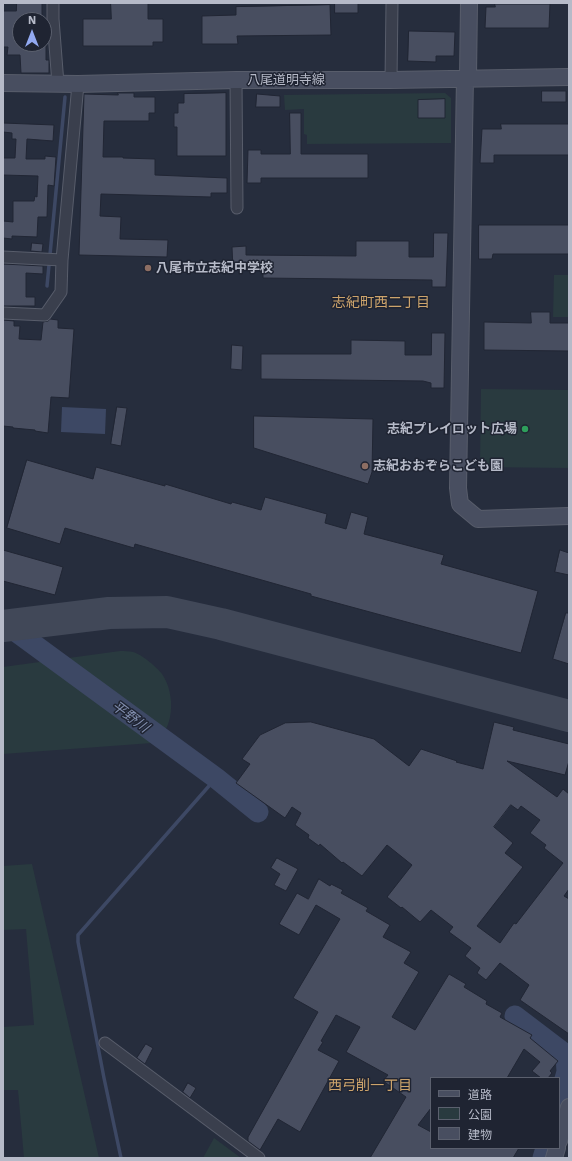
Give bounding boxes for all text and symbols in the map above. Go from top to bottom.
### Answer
north arrow [12,12,52,52]
text: N [28,14,36,27]
street label: 八尾道明寺線 [247,72,325,88]
place label: 八尾市立志紀中学校 [156,260,273,276]
marker: 八尾市立志紀中学校 [143,263,153,273]
district label: 志紀町西二丁目 [332,295,430,311]
place label: 志紀プレイロット広場 [387,421,517,437]
marker: 志紀プレイロット広場 [520,424,530,434]
place label: 志紀おおぞらこども園 [373,458,503,474]
marker: 志紀おおぞらこども園 [360,461,370,471]
water label: 平野川 [108,698,152,736]
legend [430,1077,560,1149]
district label: 西弓削一丁目 [328,1078,412,1094]
text: 道路 [468,1088,492,1102]
text: 公園 [468,1108,492,1122]
text: 建物 [468,1128,492,1142]

